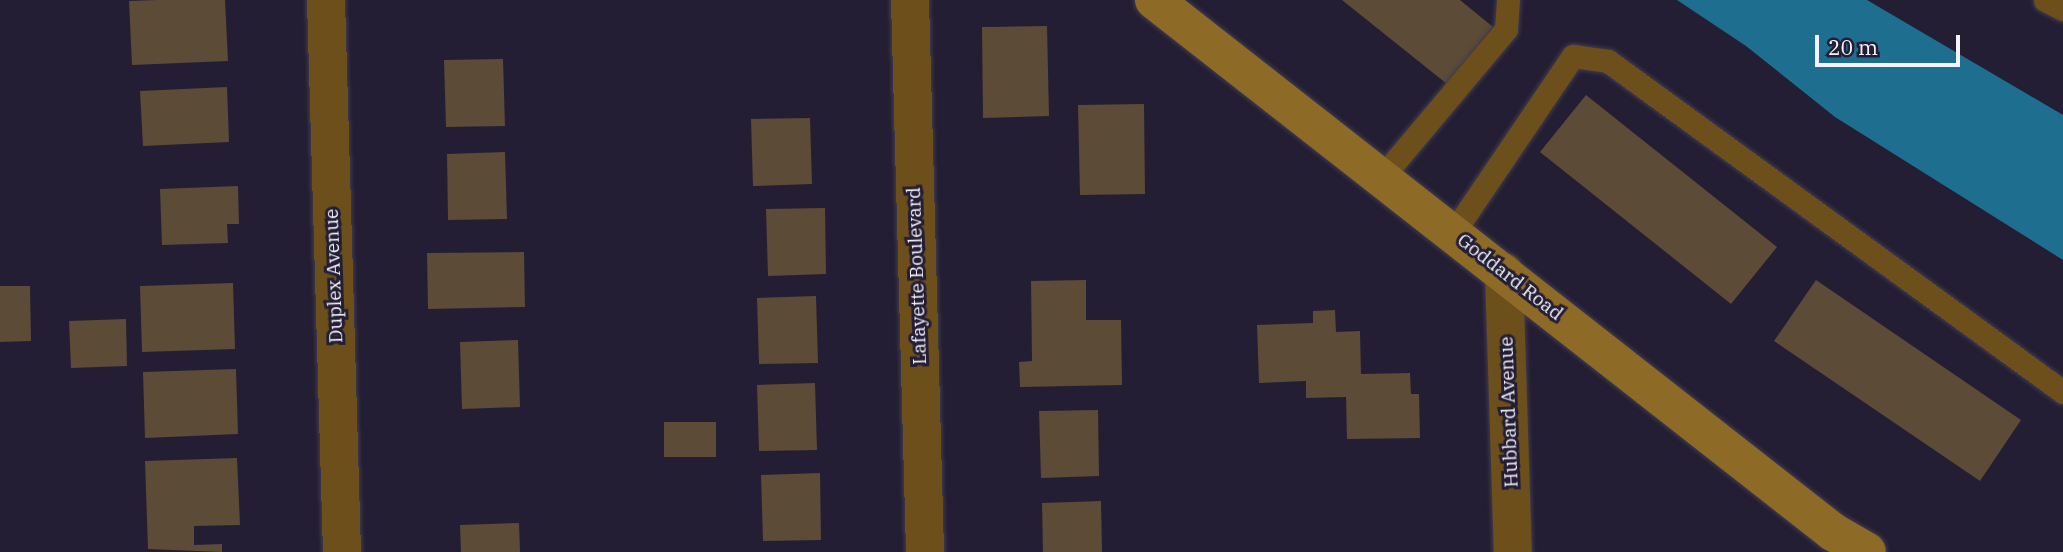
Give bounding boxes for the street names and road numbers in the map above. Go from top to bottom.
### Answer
street label: Lafayette Boulevard [903,187,931,365]
street label: Duplex Avenue [320,208,348,344]
street label: Goddard Road [1453,229,1567,325]
street label: Hubbard Avenue [1495,336,1523,488]

